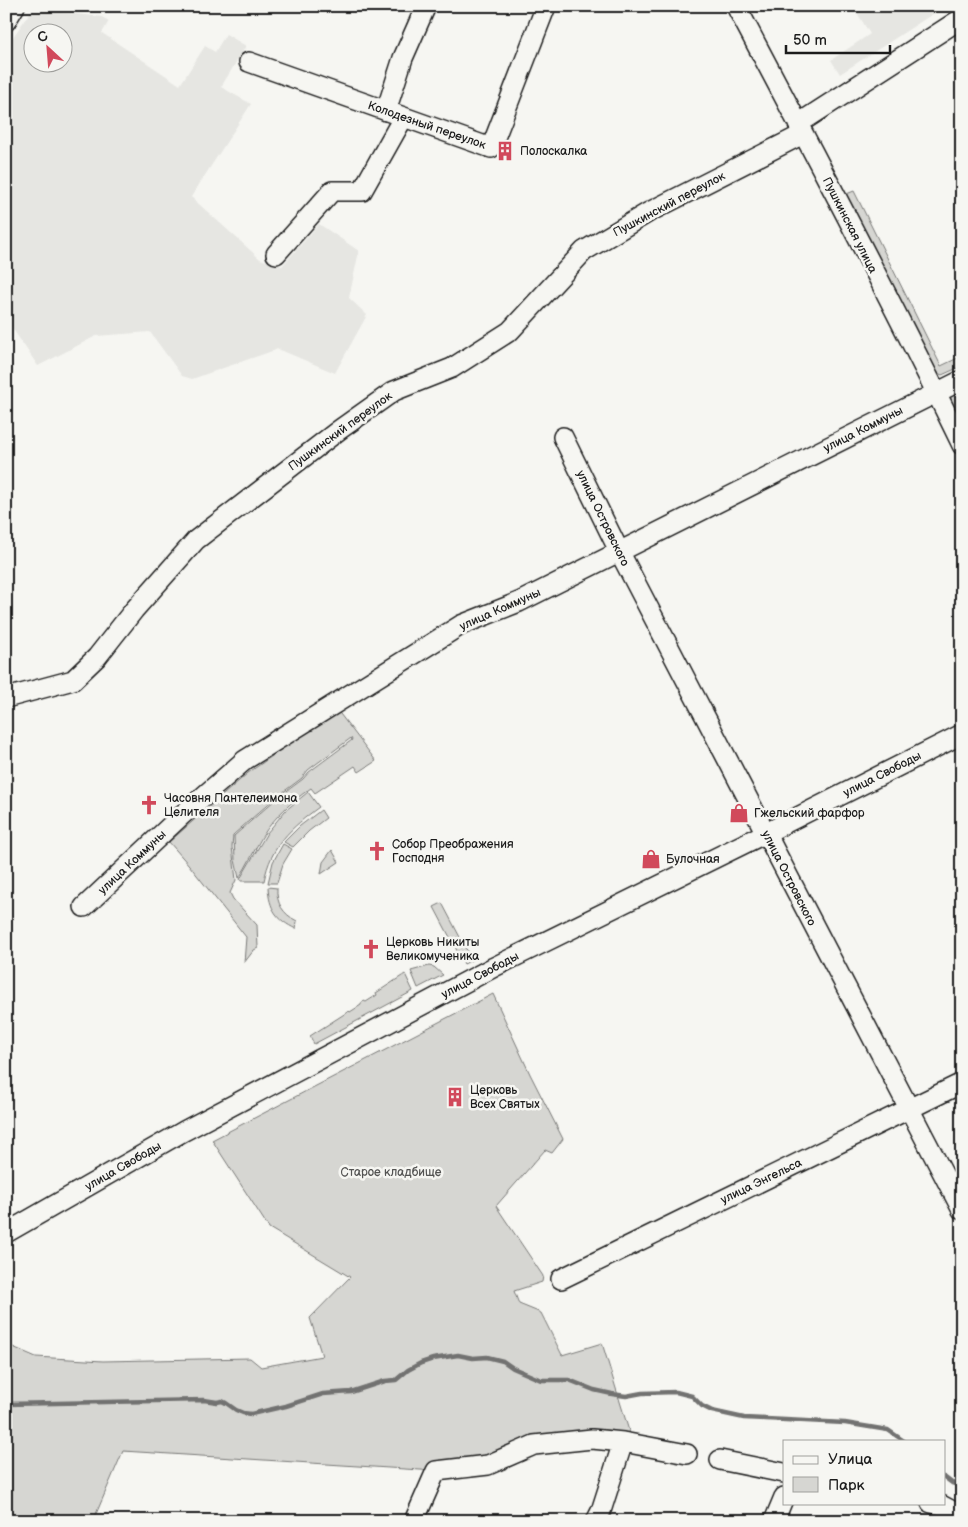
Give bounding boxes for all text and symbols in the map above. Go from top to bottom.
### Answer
north arrow [22,22,72,72]
scale bar [786,22,889,54]
text: С [34,27,51,47]
text: 50 m [793,31,827,50]
street label: Колодезный переулок [366,98,488,153]
building icon: Полоскалка [494,140,516,162]
place label: Полоскалка [520,144,587,159]
street label: Пушкинский переулок [611,168,728,240]
street label: Пушкинская улица [819,175,880,276]
street label: Пушкинский переулок [285,388,396,474]
street label: улица Коммуны [821,403,905,456]
street label: улица Островского [573,468,632,569]
street label: улица Коммуны [457,585,543,634]
street label: улица Свободы [841,748,924,801]
place label: Часовня Пантелеимона Целителя [164,791,298,820]
church icon: Часовня Пантелеимона Целителя [138,794,160,816]
shop icon: Гжельский фарфор [728,802,750,824]
place label: Гжельский фарфор [754,806,865,821]
street label: улица Коммуны [95,827,169,898]
street label: улица Островского [758,828,819,928]
place label: Собор Преображения Господня [392,837,514,866]
church icon: Собор Преображения Господня [366,840,388,862]
shop icon: Булочная [640,848,662,870]
place label: Булочная [666,852,720,867]
place label: Церковь Никиты Великомученика [386,935,479,964]
church icon: Церковь Никиты Великомученика [360,938,382,960]
street label: улица Свободы [439,949,522,1002]
place label: Церковь Всех Святых [470,1083,540,1112]
building icon: Церковь Всех Святых [444,1086,466,1108]
street label: улица Свободы [82,1139,164,1194]
street label: улица Энгельса [718,1155,804,1208]
park label: Старое кладбище [341,1165,442,1180]
legend [783,1440,946,1504]
text: Улица [828,1450,873,1469]
text: Парк [828,1476,865,1495]

